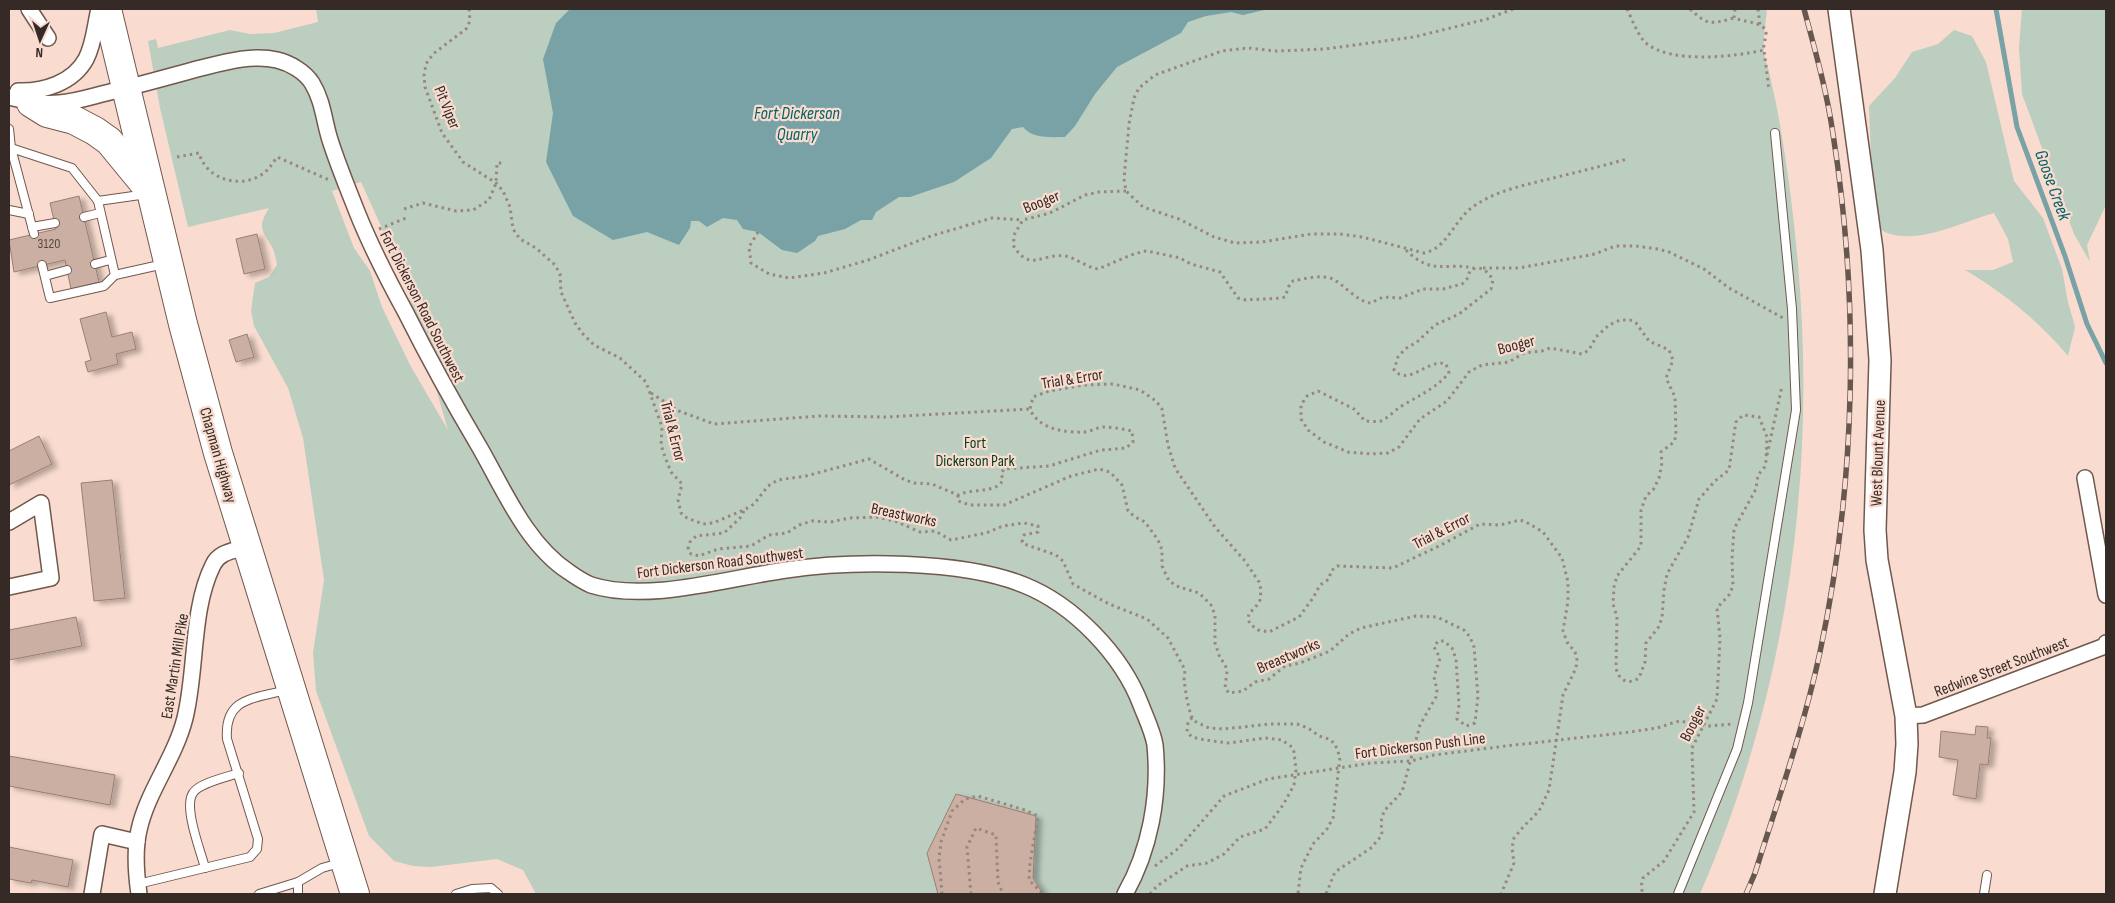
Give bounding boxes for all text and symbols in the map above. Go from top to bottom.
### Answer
north arrow [15,15,65,65]
text: N [35,44,44,61]
street label: Pit Viper [429,83,464,132]
water label: Fort Dickerson Quarry [754,103,840,145]
water label: Goose Creek [2030,147,2075,225]
street label: Booger [1021,186,1063,218]
street label: Fort Dickerson Road Southwest [375,228,468,386]
house number: 3120 [38,235,60,252]
street label: Booger [1496,332,1537,359]
street label: Trial & Error [1040,365,1105,394]
street label: Trial & Error [656,399,689,464]
street label: West Blount Avenue [1867,399,1890,507]
street label: Chapman Highway [195,405,240,505]
park label: Fort Dickerson Park [935,434,1015,471]
street label: Breastworks [869,499,938,532]
street label: Trial & Error [1410,509,1474,554]
street label: Fort Dickerson Road Southwest [636,544,805,583]
street label: East Martin Mill Pike [158,612,193,720]
street label: Redwine Street Southwest [1932,633,2071,702]
street label: Breastworks [1254,635,1323,678]
street label: Booger [1676,702,1711,745]
street label: Fort Dickerson Push Line [1354,729,1486,764]

